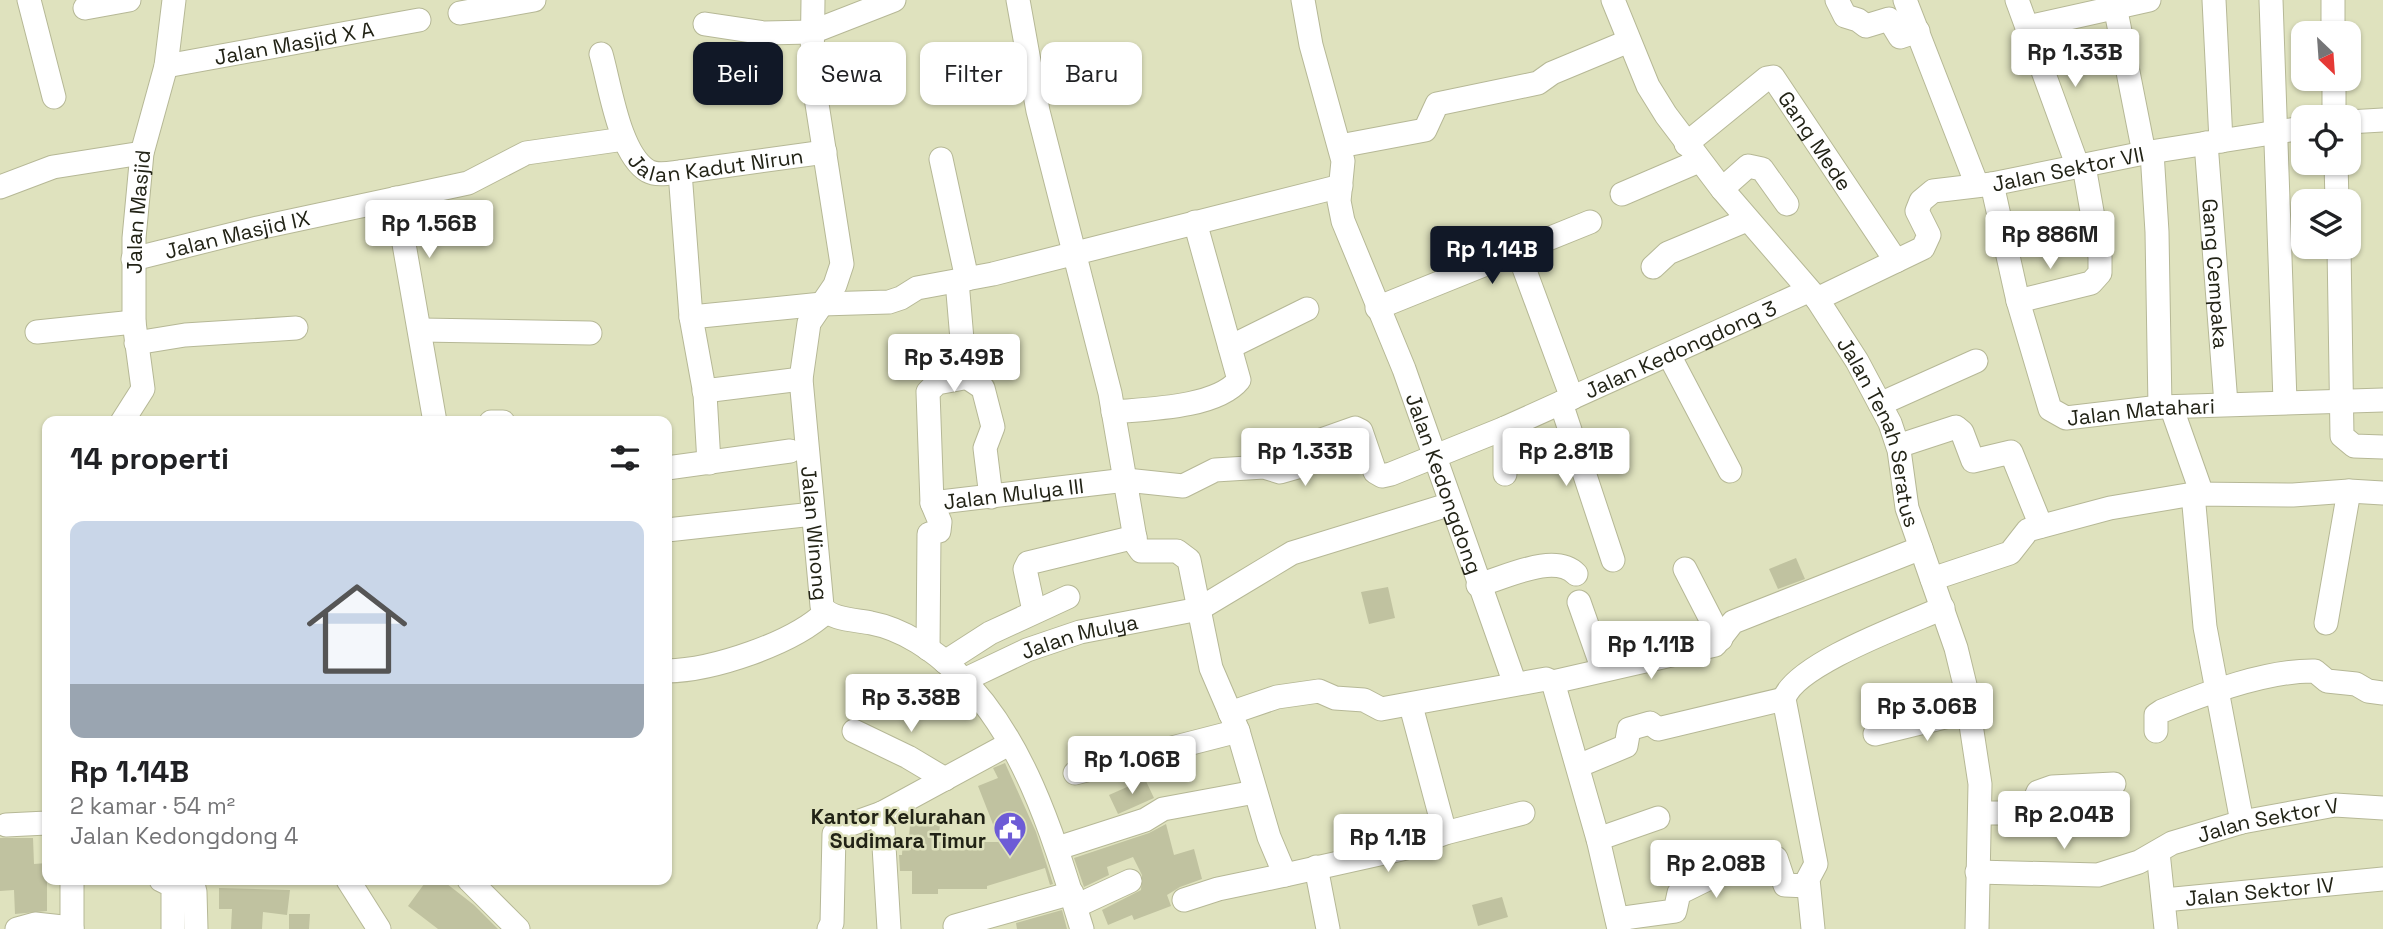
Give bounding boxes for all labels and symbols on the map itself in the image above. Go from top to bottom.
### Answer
street label: Jalan Masjid X A [212,15,376,71]
north arrow [2291,21,2361,91]
pin: Rp 1.33B [2003,29,2147,89]
street label: Gang Mede [1772,86,1858,196]
street label: Jalan Sektor VII [1989,140,2146,197]
street label: Jalan Kadut Nirun [622,142,805,187]
street label: Jalan Masjid [121,149,156,274]
street label: Gang Cempaka [2197,198,2235,350]
pin: Rp 1.56B [357,201,501,260]
street label: Jalan Masjid IX [161,204,312,264]
pin: Rp 886M [1985,212,2115,271]
pin: Rp 1.14B [1420,226,1564,286]
street label: Jalan Kedongdong 3 [1580,294,1781,404]
street label: Jalan Tenah Seratus [1831,332,1926,531]
pin: Rp 3.49B [882,334,1026,394]
street label: Jalan Kedongdong [1400,389,1489,578]
street label: Jalan Matahari [2065,392,2215,431]
pin: Rp 1.33B [1233,428,1377,488]
pin: Rp 2.81B [1494,428,1638,488]
street label: Jalan Winong [796,465,835,602]
street label: Jalan Mulya III [942,472,1085,515]
street label: Jalan Mulya [1016,608,1140,665]
pin: Rp 1.11B [1579,622,1723,681]
pin: Rp 3.38B [839,674,983,734]
pin: Rp 3.06B [1855,684,1999,743]
pin: Rp 1.06B [1060,736,1204,796]
street label: Jalan Sektor V [2194,791,2341,848]
pin: Rp 2.04B [1992,792,2136,851]
place label: Kantor Kelurahan Sudimara Timur [811,803,986,854]
public building icon: Kantor Kelurahan Sudimara Timur [991,809,1029,858]
pin: Rp 1.1B [1323,814,1453,874]
pin: Rp 2.08B [1644,841,1788,900]
street label: Jalan Sektor IV [2184,870,2335,911]

